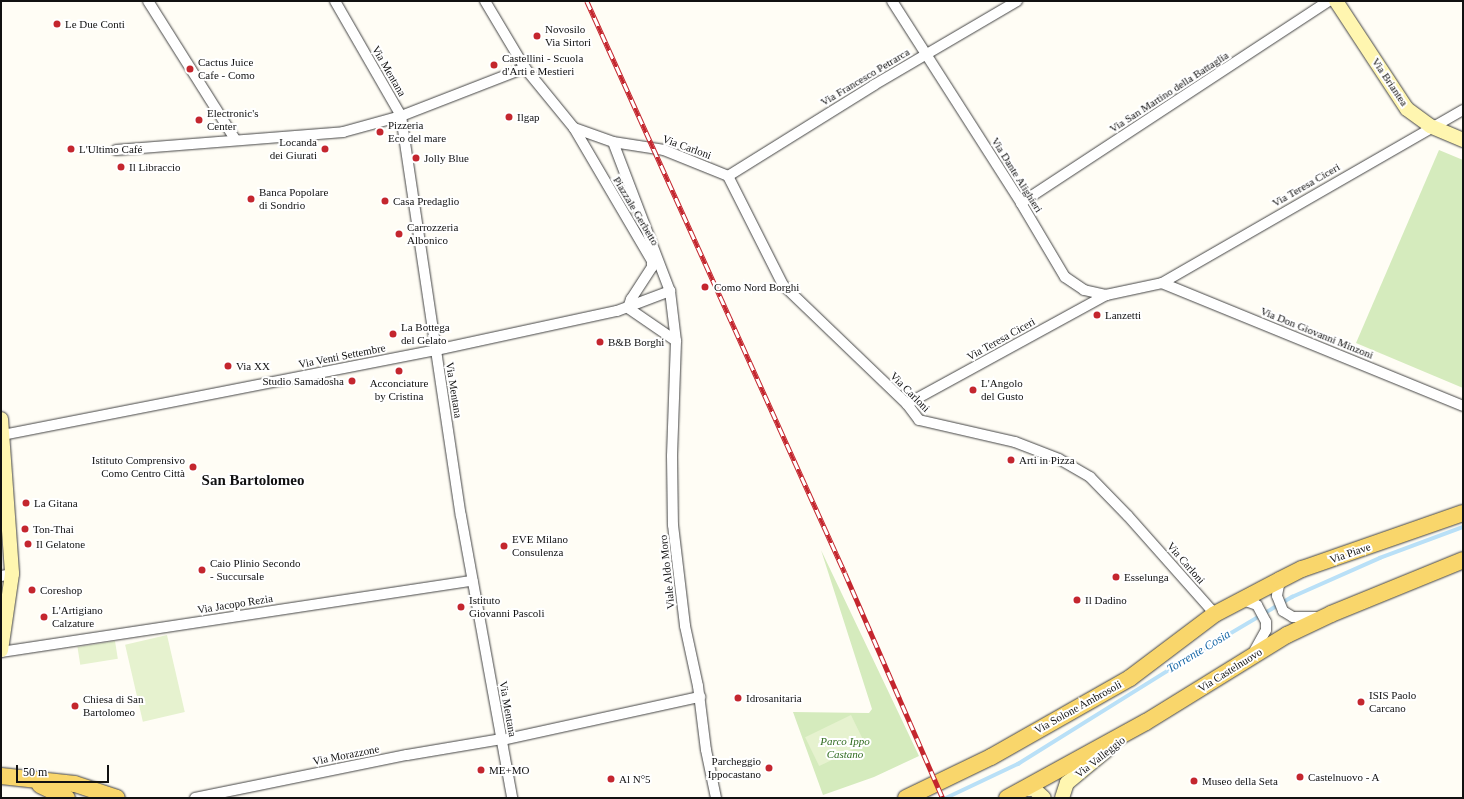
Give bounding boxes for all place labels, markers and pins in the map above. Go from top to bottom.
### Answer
place label: Le Due Conti [65,17,125,31]
marker: Le Due Conti [52,19,62,29]
place label: Novosilo Via Sirtori [545,23,591,49]
marker: Novosilo Via Sirtori [532,31,542,41]
place label: Castellini - Scuola d'Arti e Mestieri [502,52,583,78]
place label: Cactus Juice Cafe - Como [198,56,255,82]
marker: Castellini - Scuola d'Arti e Mestieri [489,60,499,70]
marker: Cactus Juice Cafe - Como [185,64,195,74]
place label: Electronic's Center [207,107,258,133]
place label: Ilgap [517,110,540,124]
marker: Ilgap [504,112,514,122]
marker: Electronic's Center [194,115,204,125]
place label: Pizzeria Eco del mare [388,119,446,145]
marker: Pizzeria Eco del mare [375,127,385,137]
place label: Locanda dei Giurati [270,136,317,162]
place label: L'Ultimo Café [79,142,142,156]
marker: L'Ultimo Café [66,144,76,154]
marker: Locanda dei Giurati [320,144,330,154]
place label: Jolly Blue [424,151,469,165]
marker: Jolly Blue [411,153,421,163]
place label: Il Libraccio [129,160,181,174]
marker: Il Libraccio [116,162,126,172]
place label: Banca Popolare di Sondrio [259,186,328,212]
marker: Banca Popolare di Sondrio [246,194,256,204]
place label: Casa Predaglio [393,194,459,208]
marker: Casa Predaglio [380,196,390,206]
place label: Carrozzeria Albonico [407,221,458,247]
marker: Carrozzeria Albonico [394,229,404,239]
place label: Como Nord Borghi [714,280,799,294]
marker: Como Nord Borghi [699,281,711,293]
place label: Lanzetti [1105,308,1141,322]
marker: Lanzetti [1092,310,1102,320]
place label: La Bottega del Gelato [401,321,450,347]
marker: La Bottega del Gelato [388,329,398,339]
place label: B&B Borghi [608,335,664,349]
marker: B&B Borghi [595,337,605,347]
place label: Via XX [236,359,270,373]
marker: Via XX [223,361,233,371]
marker: Acconciature by Cristina [394,366,404,376]
place label: Studio Samadosha [262,374,344,388]
marker: Studio Samadosha [347,376,357,386]
place label: Acconciature by Cristina [370,377,428,403]
place label: L'Angolo del Gusto [981,377,1023,403]
marker: L'Angolo del Gusto [968,385,978,395]
place label: Arti in Pizza [1019,453,1075,467]
place label: Istituto Comprensivo Como Centro Città [92,454,185,480]
marker: Arti in Pizza [1006,455,1016,465]
marker: Istituto Comprensivo Como Centro Città [188,462,198,472]
place label: La Gitana [34,496,78,510]
marker: La Gitana [21,498,31,508]
place label: Ton-Thai [33,522,74,536]
marker: Ton-Thai [20,524,30,534]
place label: EVE Milano Consulenza [512,533,568,559]
place label: Il Gelatone [36,537,85,551]
marker: Il Gelatone [23,539,33,549]
marker: EVE Milano Consulenza [499,541,509,551]
place label: Caio Plinio Secondo - Succursale [210,557,300,583]
marker: Caio Plinio Secondo - Succursale [197,565,207,575]
place label: Esselunga [1124,570,1169,584]
marker: Esselunga [1111,572,1121,582]
place label: Coreshop [40,583,82,597]
marker: Coreshop [27,585,37,595]
place label: Il Dadino [1085,593,1127,607]
place label: Istituto Giovanni Pascoli [469,594,544,620]
marker: Il Dadino [1072,595,1082,605]
marker: Istituto Giovanni Pascoli [456,602,466,612]
place label: L'Artigiano Calzature [52,604,103,630]
marker: L'Artigiano Calzature [39,612,49,622]
place label: ISIS Paolo Carcano [1369,689,1416,715]
place label: Idrosanitaria [746,691,802,705]
place label: Chiesa di San Bartolomeo [83,693,143,719]
marker: Idrosanitaria [733,693,743,703]
marker: ISIS Paolo Carcano [1356,697,1366,707]
marker: Chiesa di San Bartolomeo [70,701,80,711]
place label: Parcheggio Ippocastano [708,755,761,781]
place label: ME+MO [489,763,529,777]
marker: Parcheggio Ippocastano [764,763,774,773]
marker: ME+MO [476,765,486,775]
place label: Castelnuovo - A [1308,770,1380,784]
place label: Al N°5 [619,772,651,786]
marker: Castelnuovo - A [1295,772,1305,782]
marker: Al N°5 [606,774,616,784]
place label: Museo della Seta [1202,774,1278,788]
marker: Museo della Seta [1189,776,1199,786]

